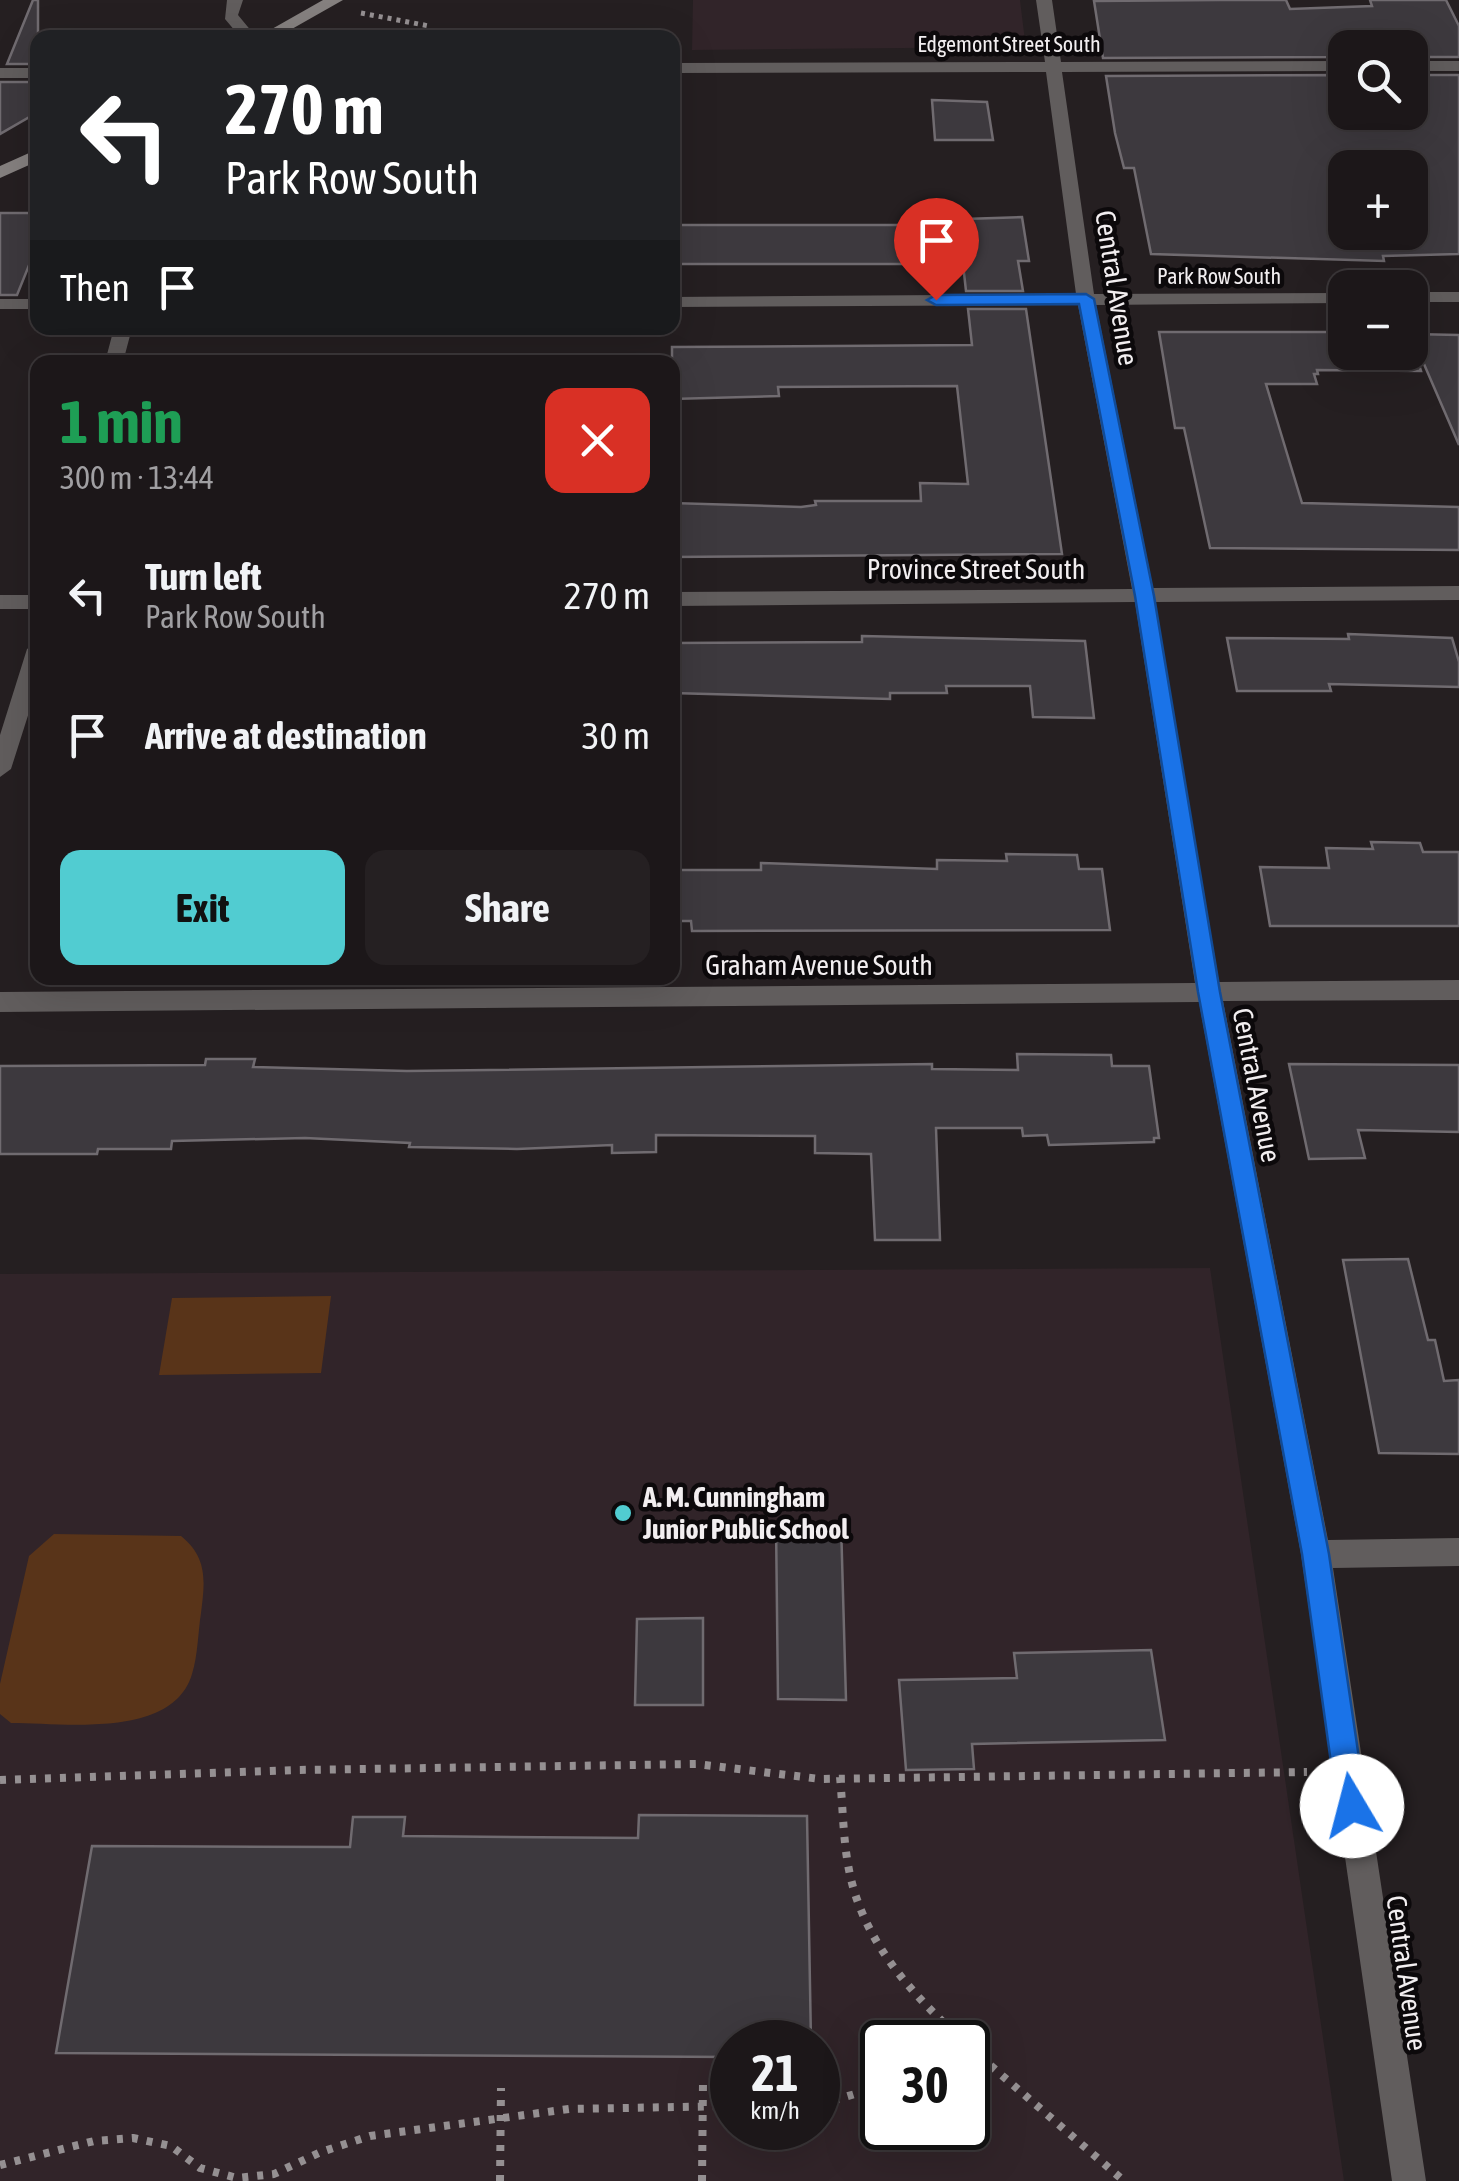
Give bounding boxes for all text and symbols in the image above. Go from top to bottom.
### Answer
map controls [1328,30,1428,370]
button: search [1328,30,1428,130]
street label: Edgemont Street South [917,31,1101,57]
text: 270 m [225,69,384,149]
icon: left [60,70,190,200]
button: + [1328,150,1428,250]
text: Park Row South [225,152,479,204]
pin [894,198,979,301]
street label: Central Avenue [1089,208,1145,368]
icon: arrive [909,213,964,268]
icon: arrive [150,260,205,315]
street label: Park Row South [1157,263,1281,289]
text: Then [60,266,130,309]
button: − [1328,270,1428,370]
text: 1 min [60,387,183,456]
button: close [545,388,650,493]
text: 300 m · 13:44 [60,459,214,496]
street label: Province Street South [867,553,1085,585]
text: Turn left [145,555,261,598]
icon: left [60,568,115,623]
text: 270 m [564,574,650,617]
text: Park Row South [145,598,326,635]
icon: arrive [60,708,115,763]
text: Arrive at destination [145,714,427,757]
text: 30 m [582,714,650,757]
button: Exit [60,850,345,965]
button: Share [365,850,650,965]
street label: Graham Avenue South [705,949,933,981]
street label: Central Avenue [1226,1005,1288,1165]
place label: A. M. Cunningham Junior Public School [642,1481,849,1545]
marker: A. M. Cunningham Junior Public School [612,1502,634,1524]
position arrow [1300,1754,1404,1858]
street label: Central Avenue [1380,1893,1434,2053]
speed limit sign: 30 [860,2020,990,2150]
text: 21 [751,2044,798,2102]
text: km/h [750,2096,800,2124]

